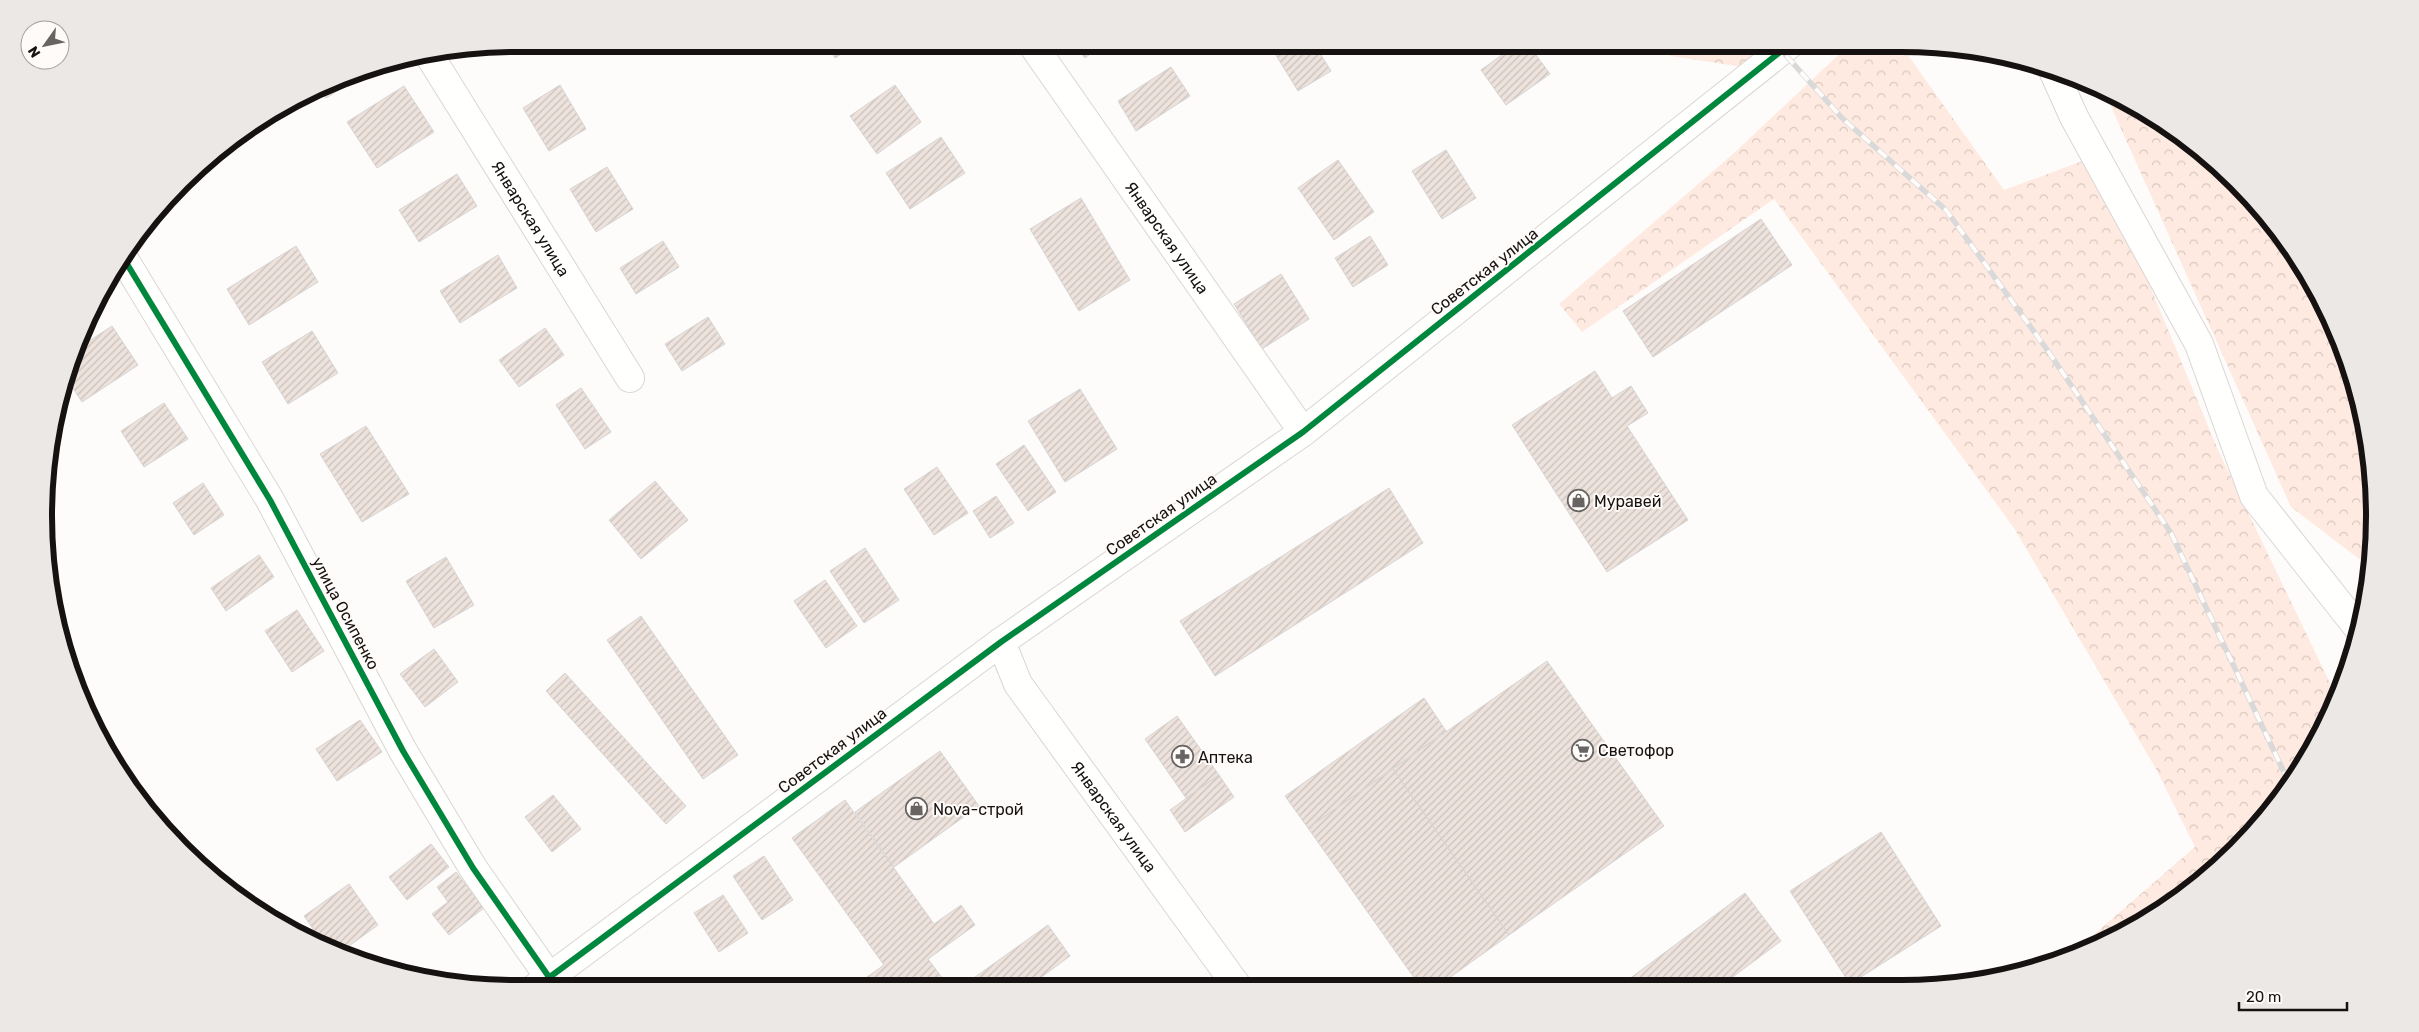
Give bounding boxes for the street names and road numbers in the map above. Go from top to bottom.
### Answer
street label: Январская улица [487,157,573,280]
street label: Январская улица [1121,178,1212,298]
street label: Советская улица [1427,224,1542,319]
street label: Советская улица [1102,469,1220,560]
street label: улица Осипенко [308,554,383,673]
street label: Советская улица [774,703,890,797]
street label: Январская улица [1067,758,1160,876]

